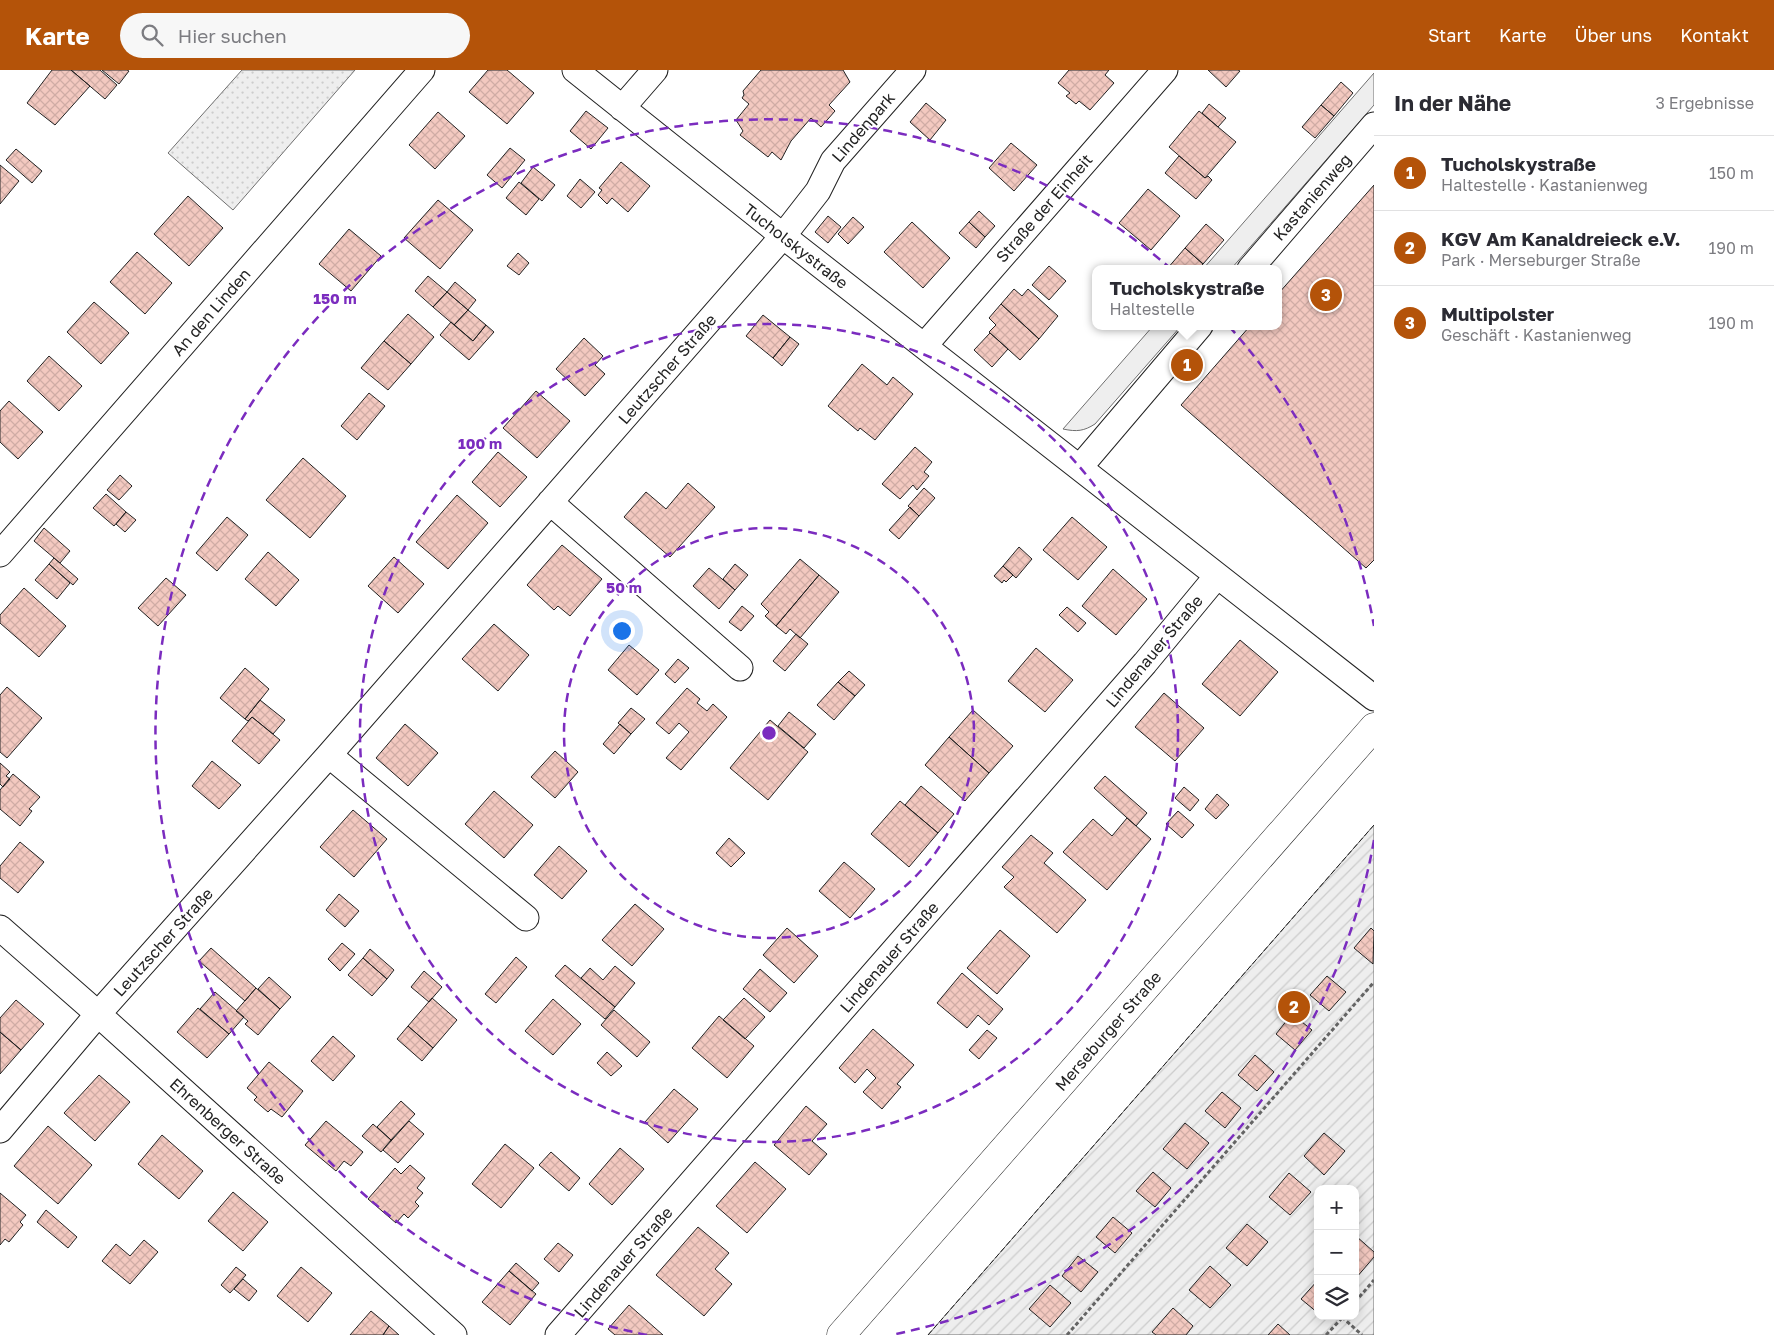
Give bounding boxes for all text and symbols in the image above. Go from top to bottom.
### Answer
search box [120,13,470,58]
text: Karte [25,21,90,50]
icon: search [138,21,166,49]
text: Hier suchen [178,24,287,47]
text: Start [1428,24,1471,46]
text: Karte [1499,24,1546,46]
text: Über uns [1574,24,1652,46]
text: Kontakt [1680,24,1749,46]
street label: Lindenpark [827,88,899,166]
text: In der Nähe [1394,90,1511,116]
text: 3 Ergebnisse [1655,93,1754,113]
street label: Kastanienweg [1269,149,1355,245]
street label: Straße der Einheit [991,150,1097,266]
text: Tucholskystraße [1441,152,1596,175]
text: 1 [1406,163,1414,183]
text: 150 m [1709,163,1754,183]
text: Haltestelle · Kastanienweg [1441,175,1648,195]
street label: Tucholskystraße [740,199,852,293]
text: KGV Am Kanaldreieck e.V. [1441,227,1681,250]
text: 2 [1405,238,1415,258]
text: 190 m [1708,238,1754,258]
text: Park · Merseburger Straße [1441,250,1640,270]
street label: An den Linden [167,264,255,360]
popup [1092,265,1282,330]
text: Tucholskystraße [1110,276,1264,299]
pin: 3 [1310,276,1342,314]
text: 150 m [313,289,357,307]
text: Haltestelle [1110,299,1195,319]
text: Multipolster [1441,302,1554,325]
street label: Leutzscher Straße [614,310,720,428]
text: 3 [1405,313,1415,333]
text: 190 m [1708,313,1754,333]
text: Geschäft · Kastanienweg [1441,325,1632,345]
pin: 1 [1171,346,1203,384]
text: 100 m [458,434,502,452]
text: 50 m [606,578,642,596]
street label: Lindenauer Straße [1101,591,1207,711]
your location [609,618,635,644]
centre of rings [760,724,778,742]
street label: Leutzscher Straße [109,884,217,1000]
street label: Lindenauer Straße [835,897,943,1017]
street label: Merseburger Straße [1051,967,1165,1095]
pin: 2 [1278,988,1310,1026]
street label: Ehrenberger Straße [166,1074,290,1188]
map controls [1314,1185,1359,1320]
button: + [1314,1185,1359,1230]
street label: Lindenauer Straße [569,1202,677,1322]
button: − [1314,1230,1359,1275]
button: layers [1314,1275,1359,1320]

